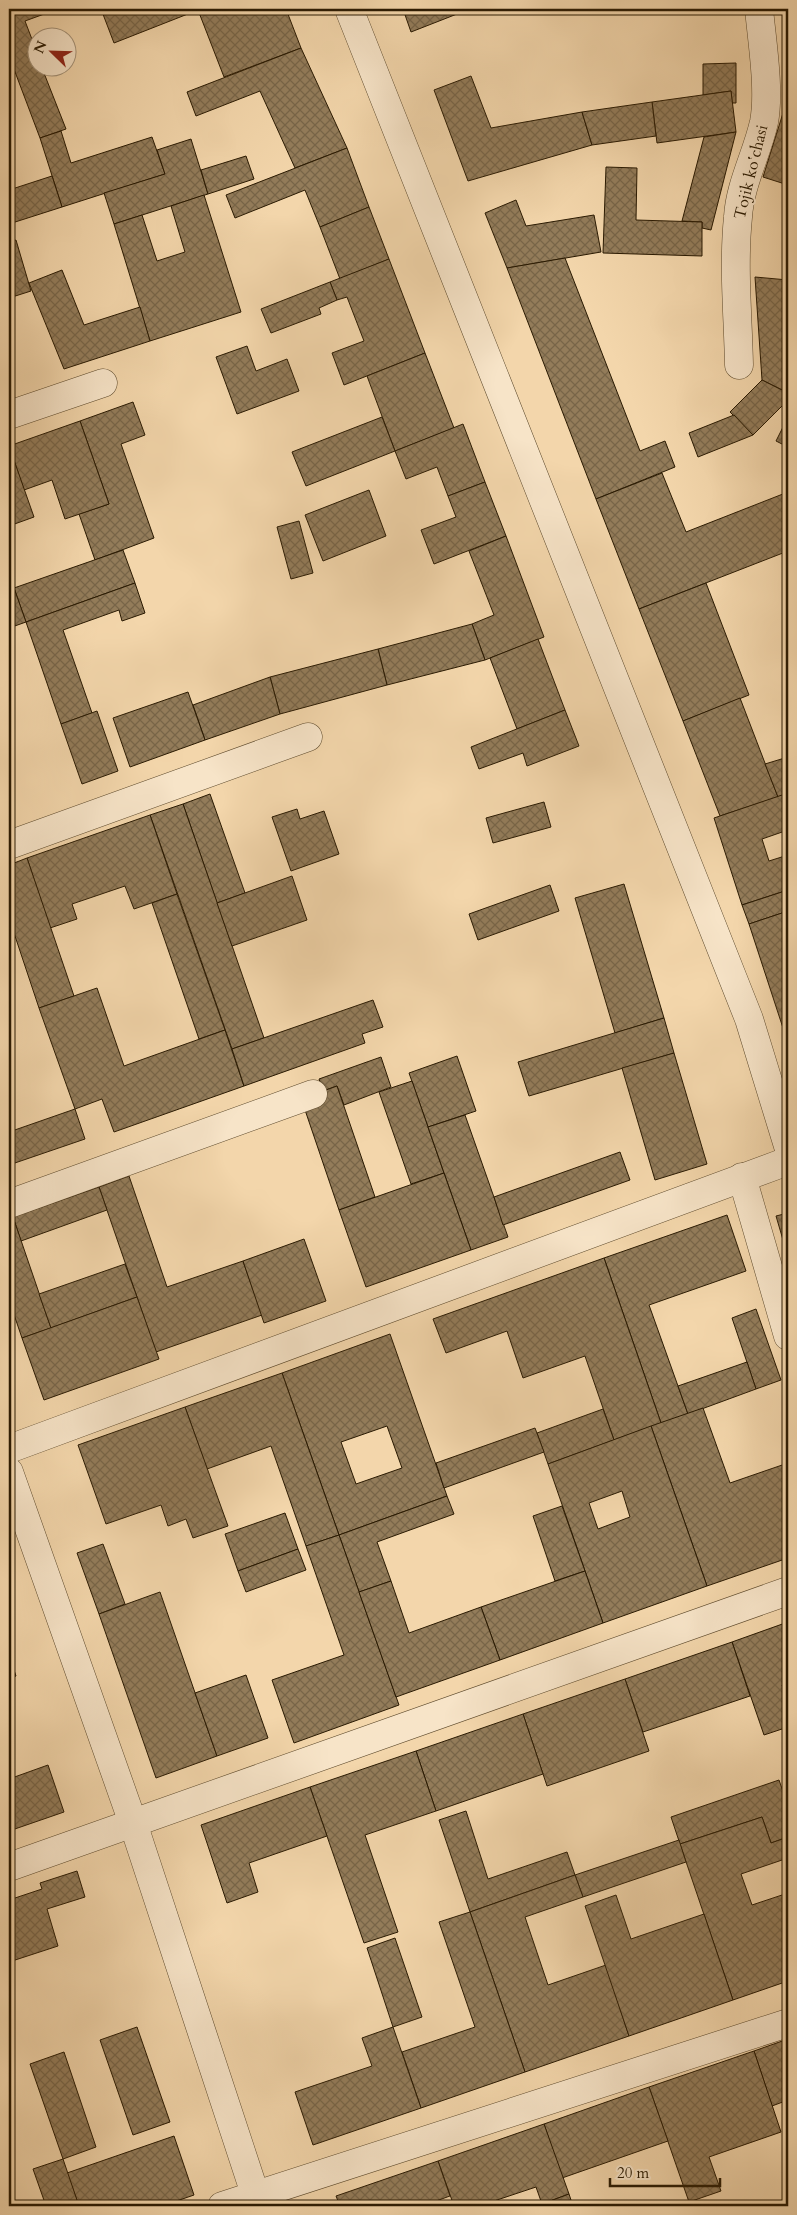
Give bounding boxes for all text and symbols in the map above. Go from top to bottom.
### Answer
north arrow [28,28,78,78]
text: N [29,38,52,56]
street label: Tojik koʻchasi [729,122,773,221]
scale bar [610,2155,720,2187]
text: 20 m [617,2163,649,2183]

